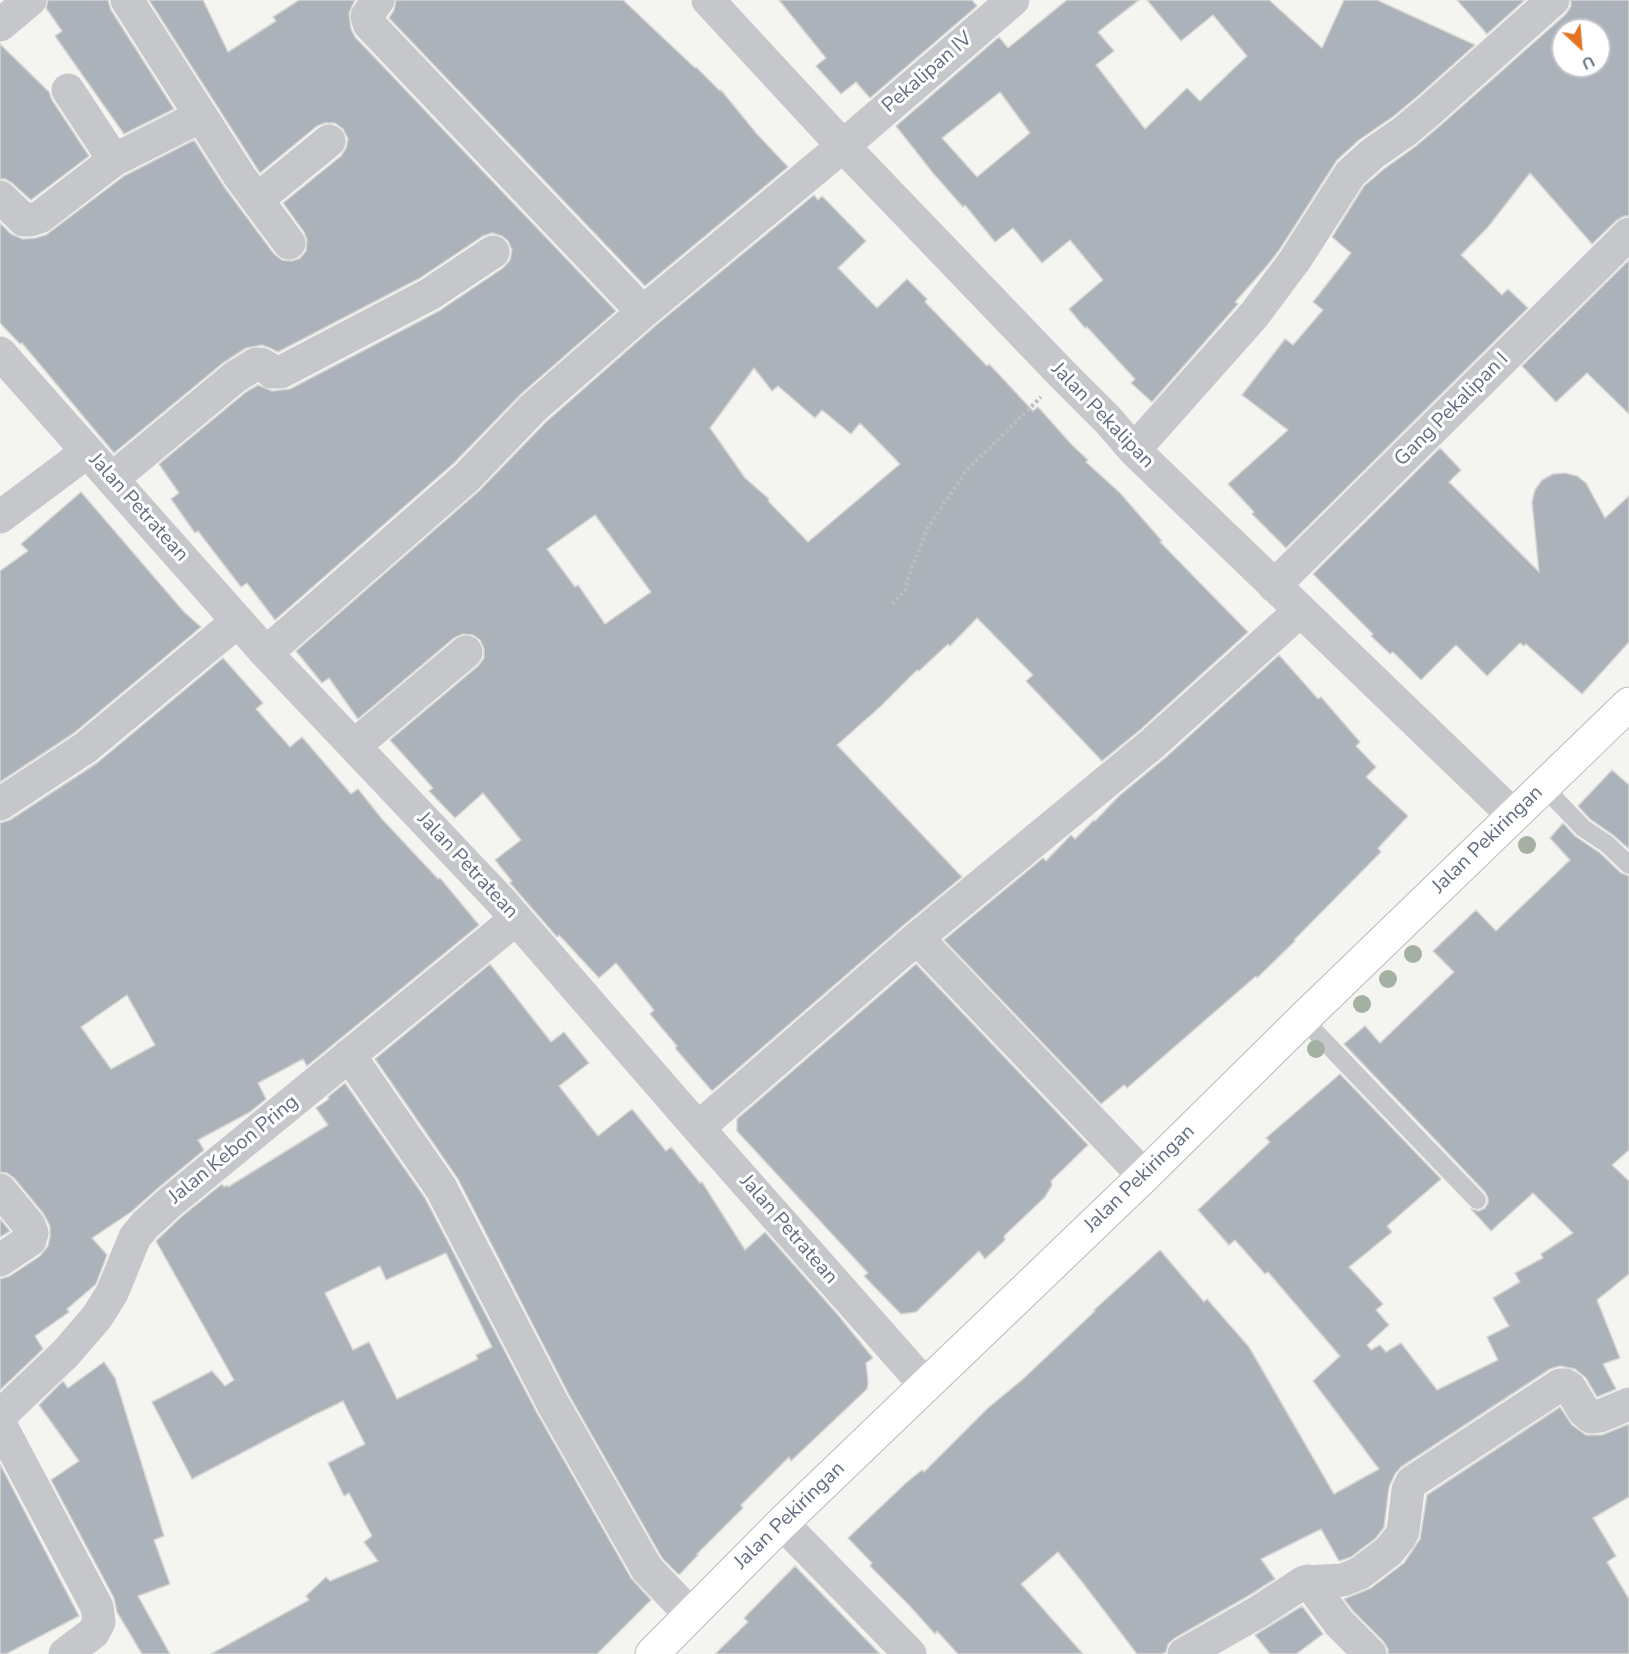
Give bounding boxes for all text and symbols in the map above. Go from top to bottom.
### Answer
north arrow [1551,18,1611,78]
street label: Pekalipan IV [878,27,978,119]
text: U [1578,50,1598,75]
street label: Gang Pekalipan I [1390,348,1514,472]
street label: Jalan Pekalipan [1046,358,1158,474]
street label: Jalan Petratean [83,449,193,567]
street label: Jalan Pekiringan [1428,781,1548,899]
street label: Jalan Petratean [411,808,523,924]
street label: Jalan Kebon Pring [164,1090,304,1210]
street label: Jalan Pekiringan [1080,1120,1200,1238]
street label: Jalan Petratean [734,1170,842,1290]
street label: Jalan Pekiringan [730,1457,850,1575]

